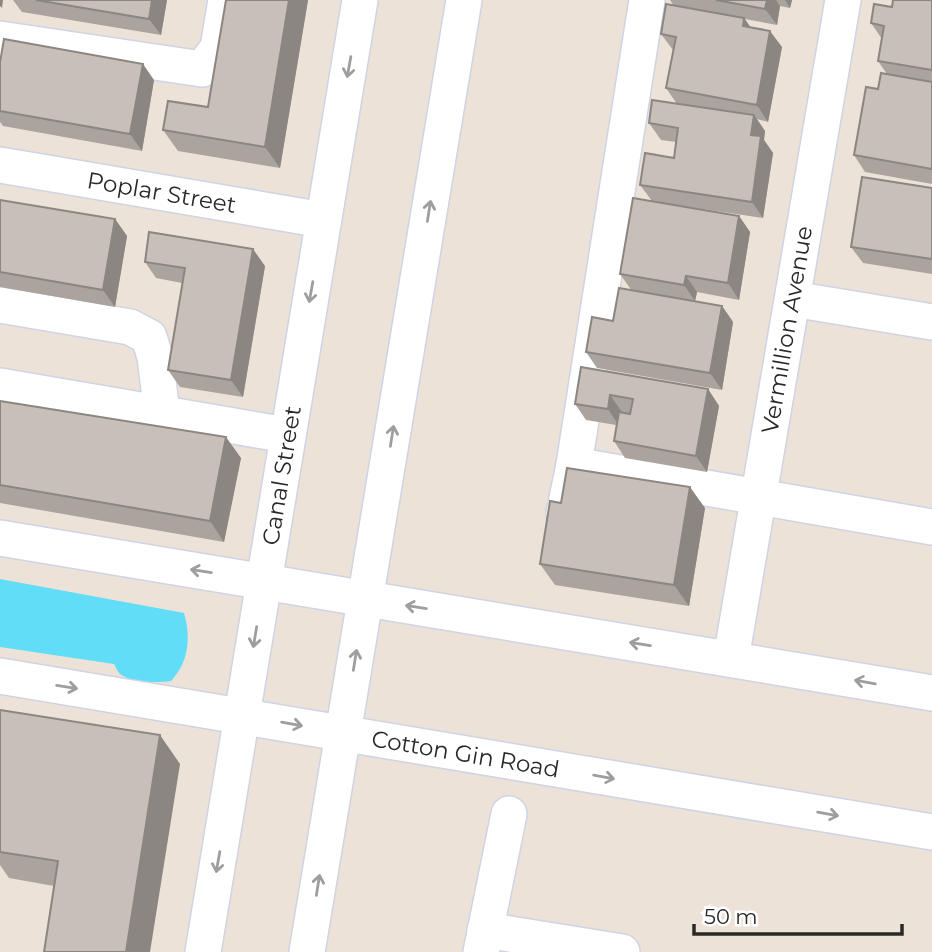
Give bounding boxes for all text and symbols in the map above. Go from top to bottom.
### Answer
one-way arrow [342,55,355,78]
street label: Poplar Street [85,166,238,219]
one-way arrow [423,200,436,223]
street label: Vermillion Avenue [756,224,818,435]
one-way arrow [304,280,317,303]
street label: Canal Street [256,404,307,547]
one-way arrow [386,425,399,448]
one-way arrow [190,564,213,577]
one-way arrow [405,600,428,613]
one-way arrow [248,625,261,648]
one-way arrow [629,637,652,650]
one-way arrow [349,649,362,672]
one-way arrow [854,675,877,688]
one-way arrow [55,681,78,694]
one-way arrow [280,718,303,731]
street label: Cotton Gin Road [370,724,561,783]
one-way arrow [592,771,614,784]
one-way arrow [816,808,839,821]
one-way arrow [211,850,224,873]
one-way arrow [312,874,325,897]
scale bar [694,892,902,936]
text: 50 m [704,904,758,929]

